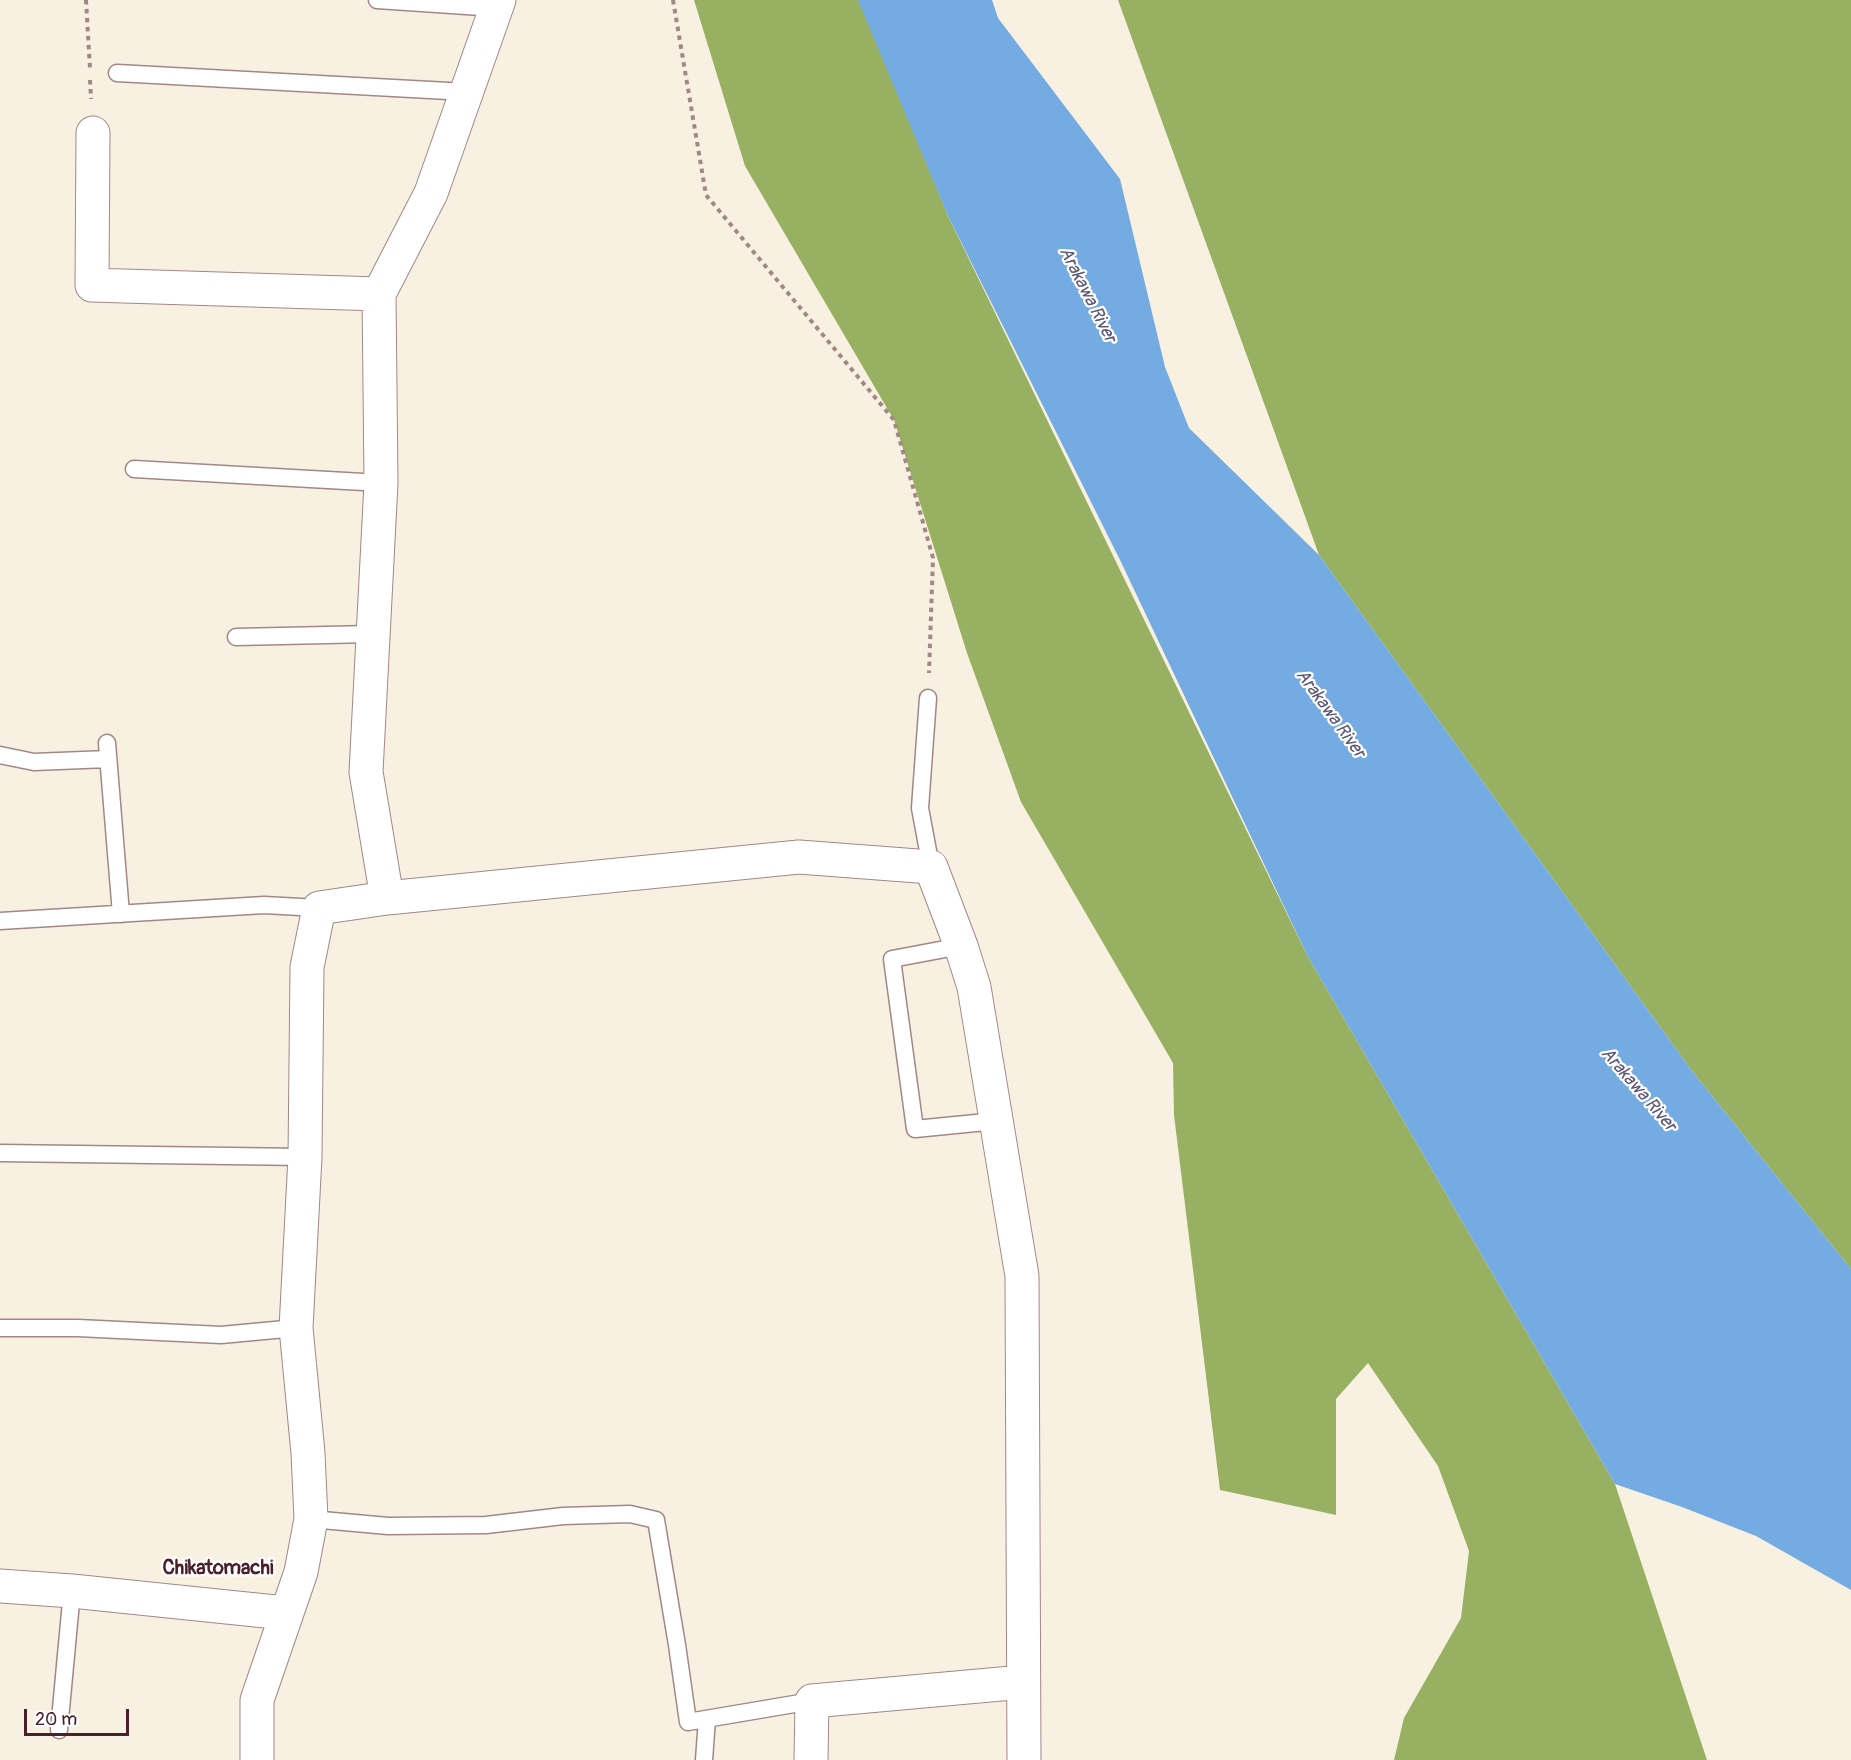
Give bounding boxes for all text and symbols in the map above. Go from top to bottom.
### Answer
water label: Arakawa River [1054,244,1120,346]
water label: Arakawa River [1291,665,1369,763]
water label: Arakawa River [1596,1044,1680,1136]
district label: Chikatomachi [162,1557,274,1581]
scale bar [27,1697,132,1735]
text: 20 m [35,1708,77,1731]

